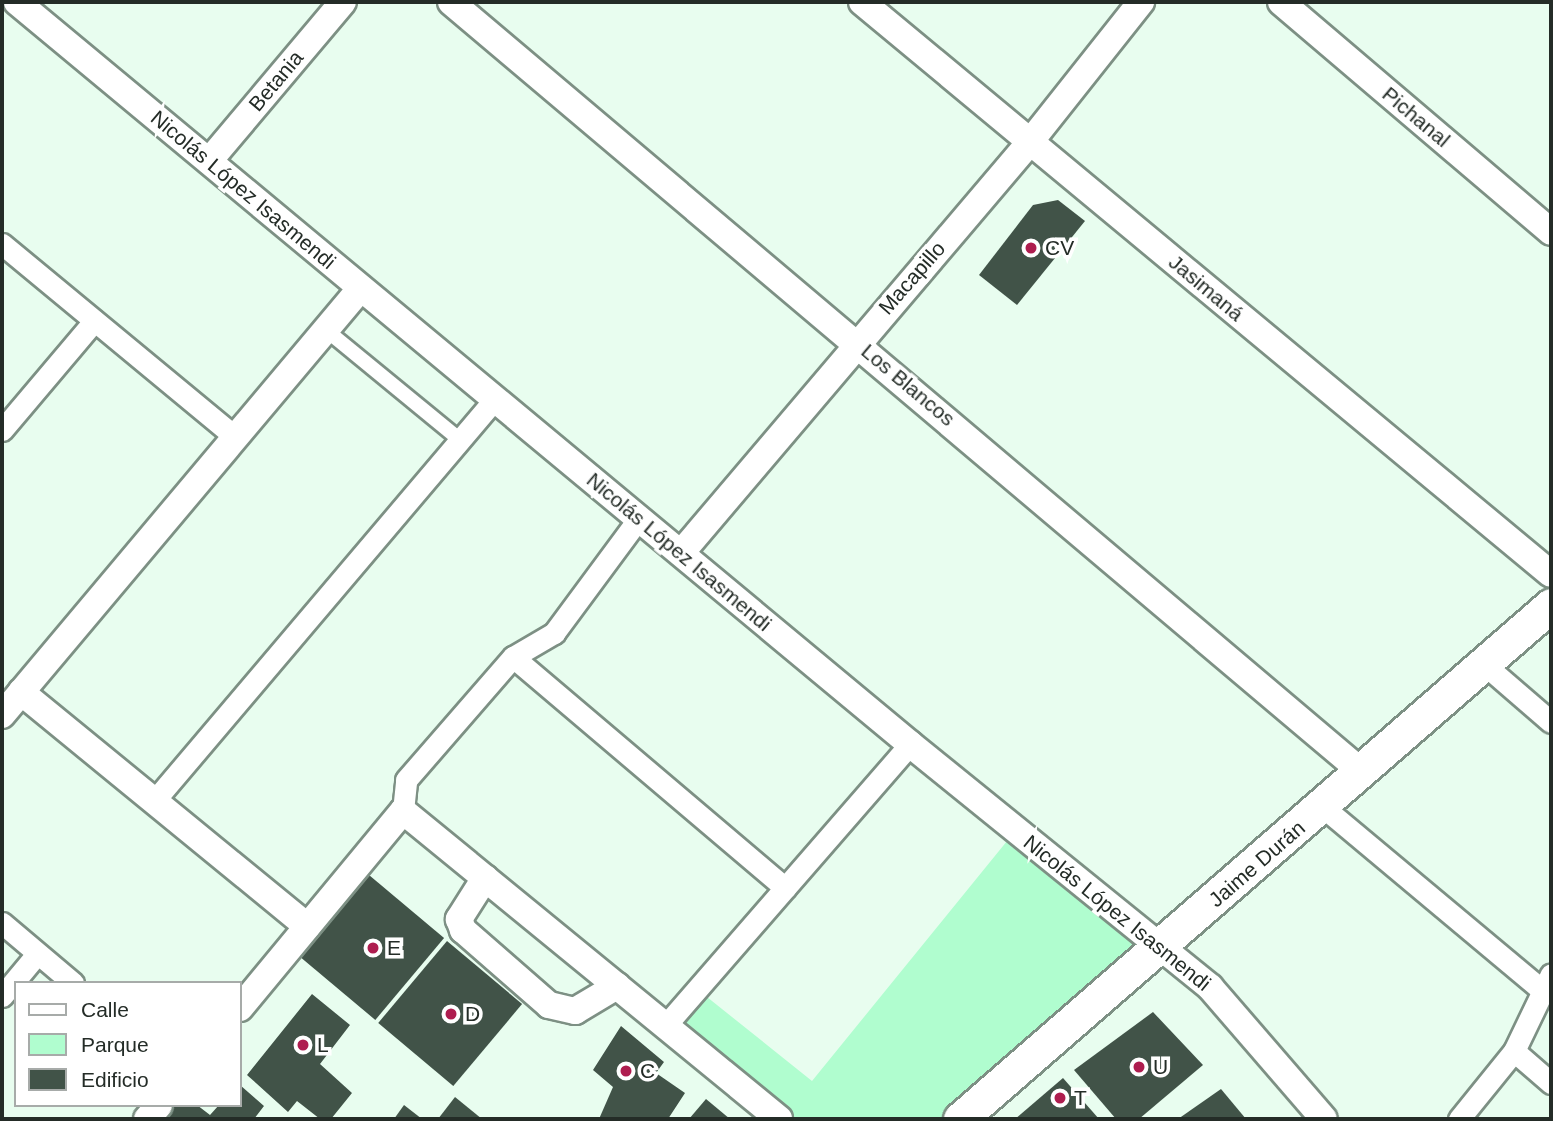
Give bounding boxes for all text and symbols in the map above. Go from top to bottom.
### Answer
street label: Betania [243,46,309,116]
street label: Pichanal [1377,81,1455,153]
street label: Nicolás López Isasmendi [145,105,341,275]
place label: CV [1045,235,1074,261]
street label: Macapillo [873,236,951,320]
marker: CV [1023,240,1039,256]
street label: Jasimaná [1163,249,1249,327]
street label: Los Blancos [856,339,960,431]
street label: Nicolás López Isasmendi [581,467,777,637]
street label: Jaime Durán [1204,815,1310,913]
street label: Nicolás López Isasmendi [1018,830,1216,996]
place label: E [387,935,401,961]
marker: E [365,940,381,956]
legend [14,981,242,1107]
text: Calle [81,998,129,1021]
place label: D [465,1001,480,1027]
marker: D [443,1006,459,1022]
place label: L [317,1032,329,1058]
text: Parque [81,1033,149,1056]
marker: L [295,1037,311,1053]
place label: U [1153,1054,1168,1080]
place label: C [640,1058,655,1084]
marker: U [1131,1059,1147,1075]
marker: C [618,1063,634,1079]
text: Edificio [81,1068,149,1091]
place label: T [1074,1085,1087,1111]
marker: T [1052,1090,1068,1106]

